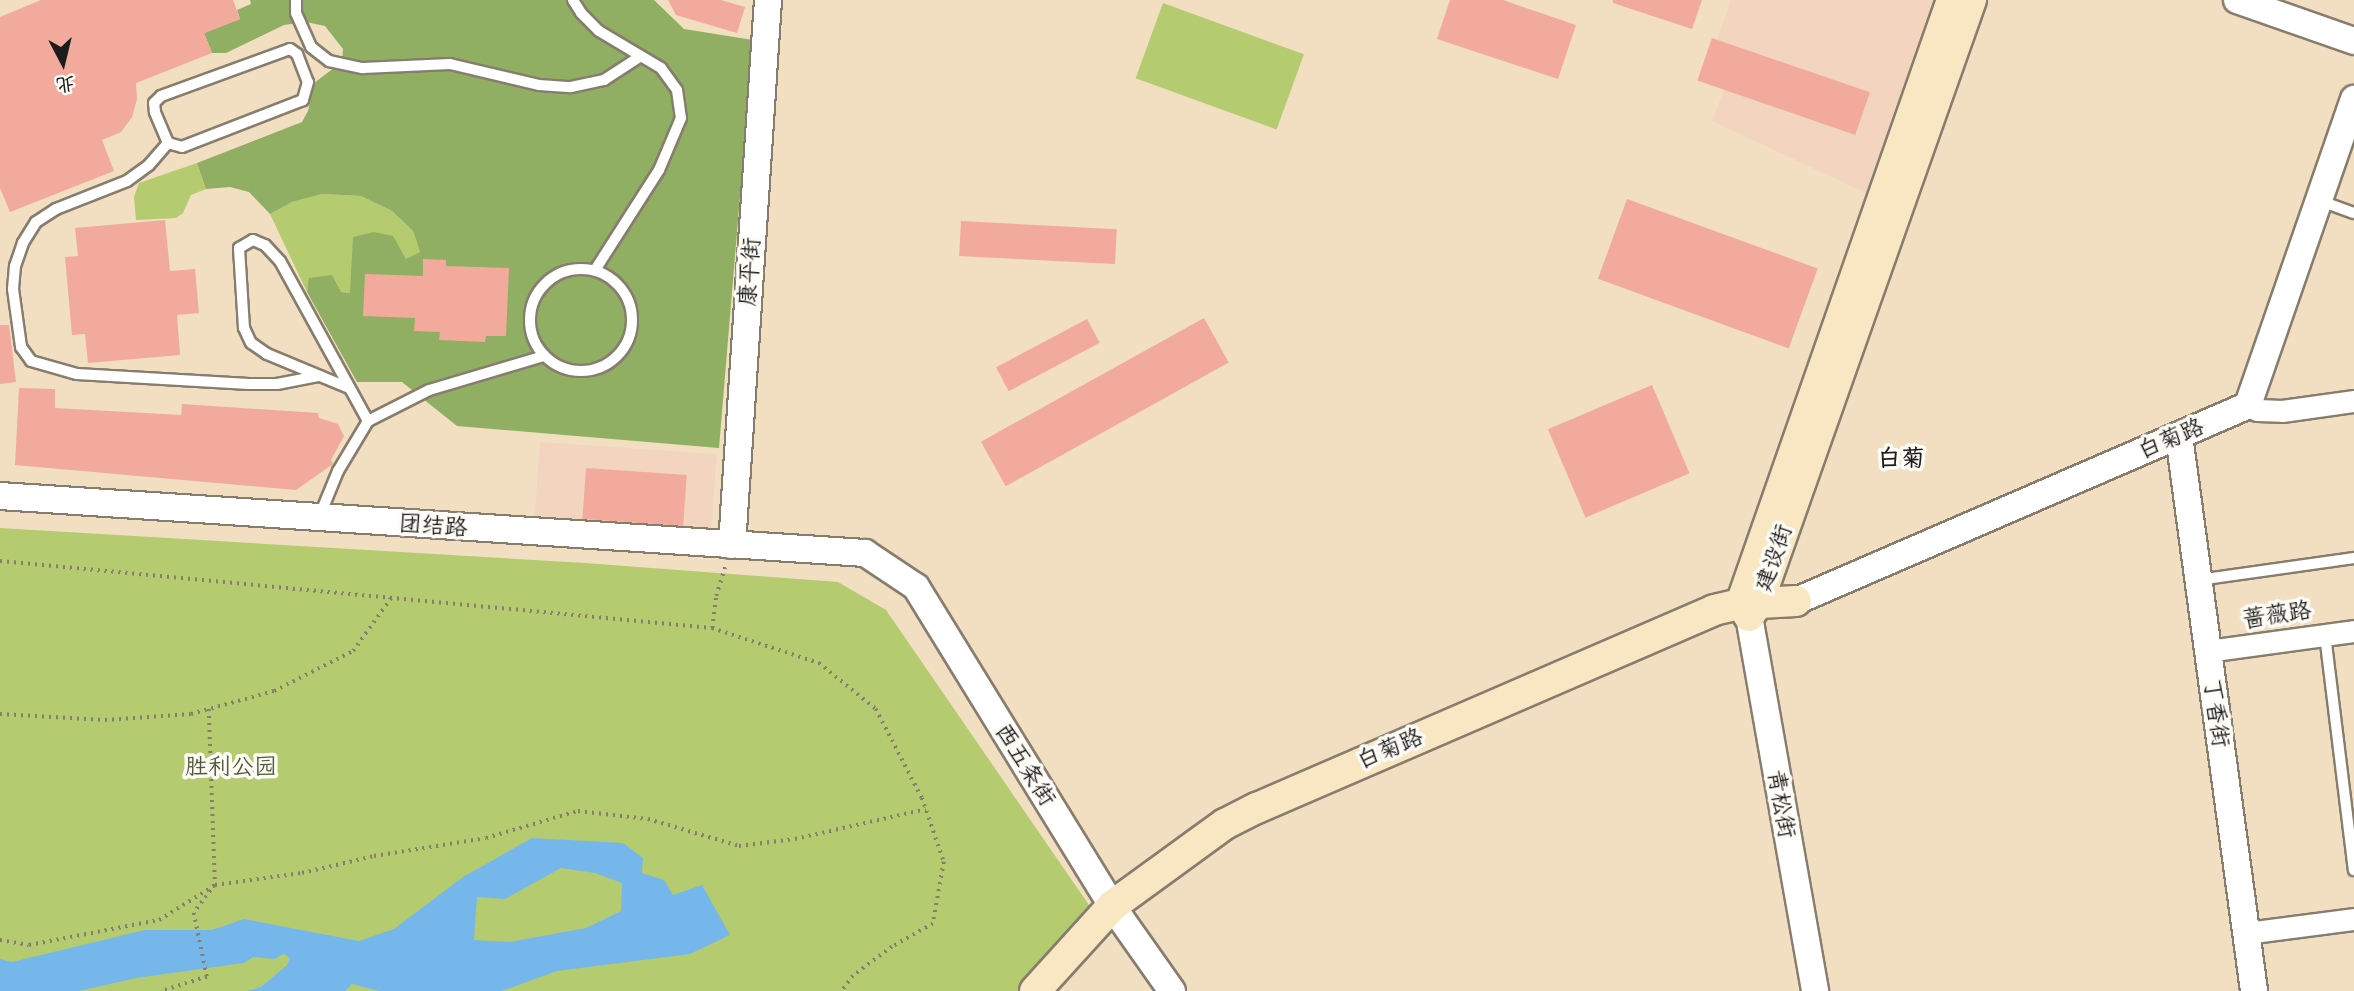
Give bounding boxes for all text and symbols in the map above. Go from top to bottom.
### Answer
north arrow [28,28,98,98]
text: 北 [54,67,77,102]
street label: 康平街 [734,237,766,307]
street label: 白菊路 [2134,413,2208,465]
district label: 白菊 [1877,445,1925,473]
street label: 团结路 [398,510,468,542]
street label: 建设街 [1750,521,1798,595]
street label: 蔷薇路 [2241,597,2313,633]
street label: 丁香街 [2198,677,2234,749]
street label: 西五条街 [989,719,1061,811]
street label: 白菊路 [1353,723,1427,775]
park label: 胜利公园 [185,753,277,781]
street label: 青松街 [1761,768,1801,840]

